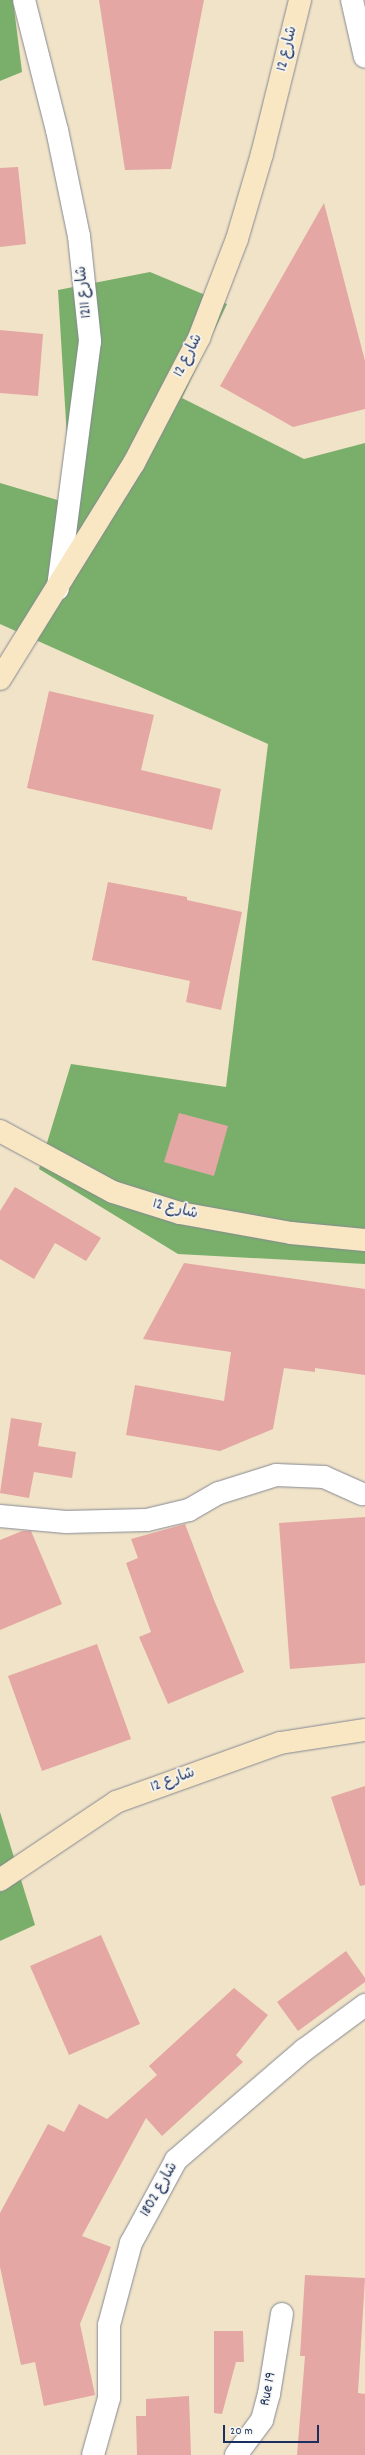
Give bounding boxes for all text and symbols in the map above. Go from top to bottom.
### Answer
street label: شارع 12 [274,25,302,73]
street label: شارع 1211 [73,265,97,319]
street label: شارع 12 [171,332,207,380]
street label: شارع 12 [151,1196,199,1224]
street label: شارع 12 [148,1765,198,1797]
street label: شارع 1802 [137,2160,183,2220]
street label: Rue 19 [257,2371,281,2407]
scale bar [225,2417,321,2443]
text: 20 m [230,2423,253,2440]

